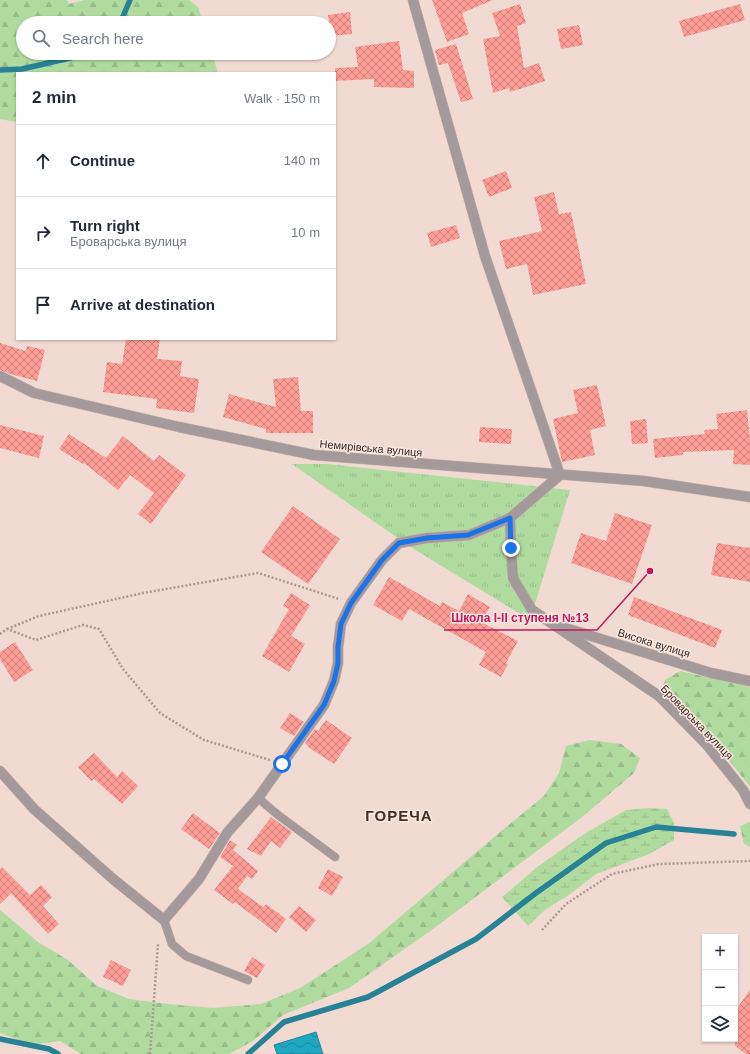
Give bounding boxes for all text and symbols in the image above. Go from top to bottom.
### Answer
search box [16,16,336,60]
icon: search [30,27,52,49]
text: Search here [62,30,144,47]
text: 2 min [32,88,76,107]
text: Walk · 150 m [244,91,320,106]
icon: ahead [32,150,54,172]
text: Continue [70,152,135,169]
text: 140 m [284,153,320,168]
text: Turn right [70,217,140,234]
icon: right [32,222,54,244]
text: 10 m [291,225,320,240]
text: Броварська вулиця [70,234,186,249]
icon: arrive [32,294,54,316]
text: Arrive at destination [70,296,215,313]
street label: Немирівська вулиця [319,438,423,458]
route end [502,539,520,557]
callout: Школа I-II ступеня №13 [444,606,597,630]
text: Школа I-II ступеня №13 [451,611,589,625]
street label: Висока вулиця [616,626,692,660]
street label: Броварська вулиця [658,682,736,762]
route start [273,755,291,773]
district label: ГОРЕЧА [365,807,433,824]
map controls [702,934,738,1042]
button: + [702,934,738,970]
button: − [702,970,738,1006]
button: layers [702,1006,738,1042]

